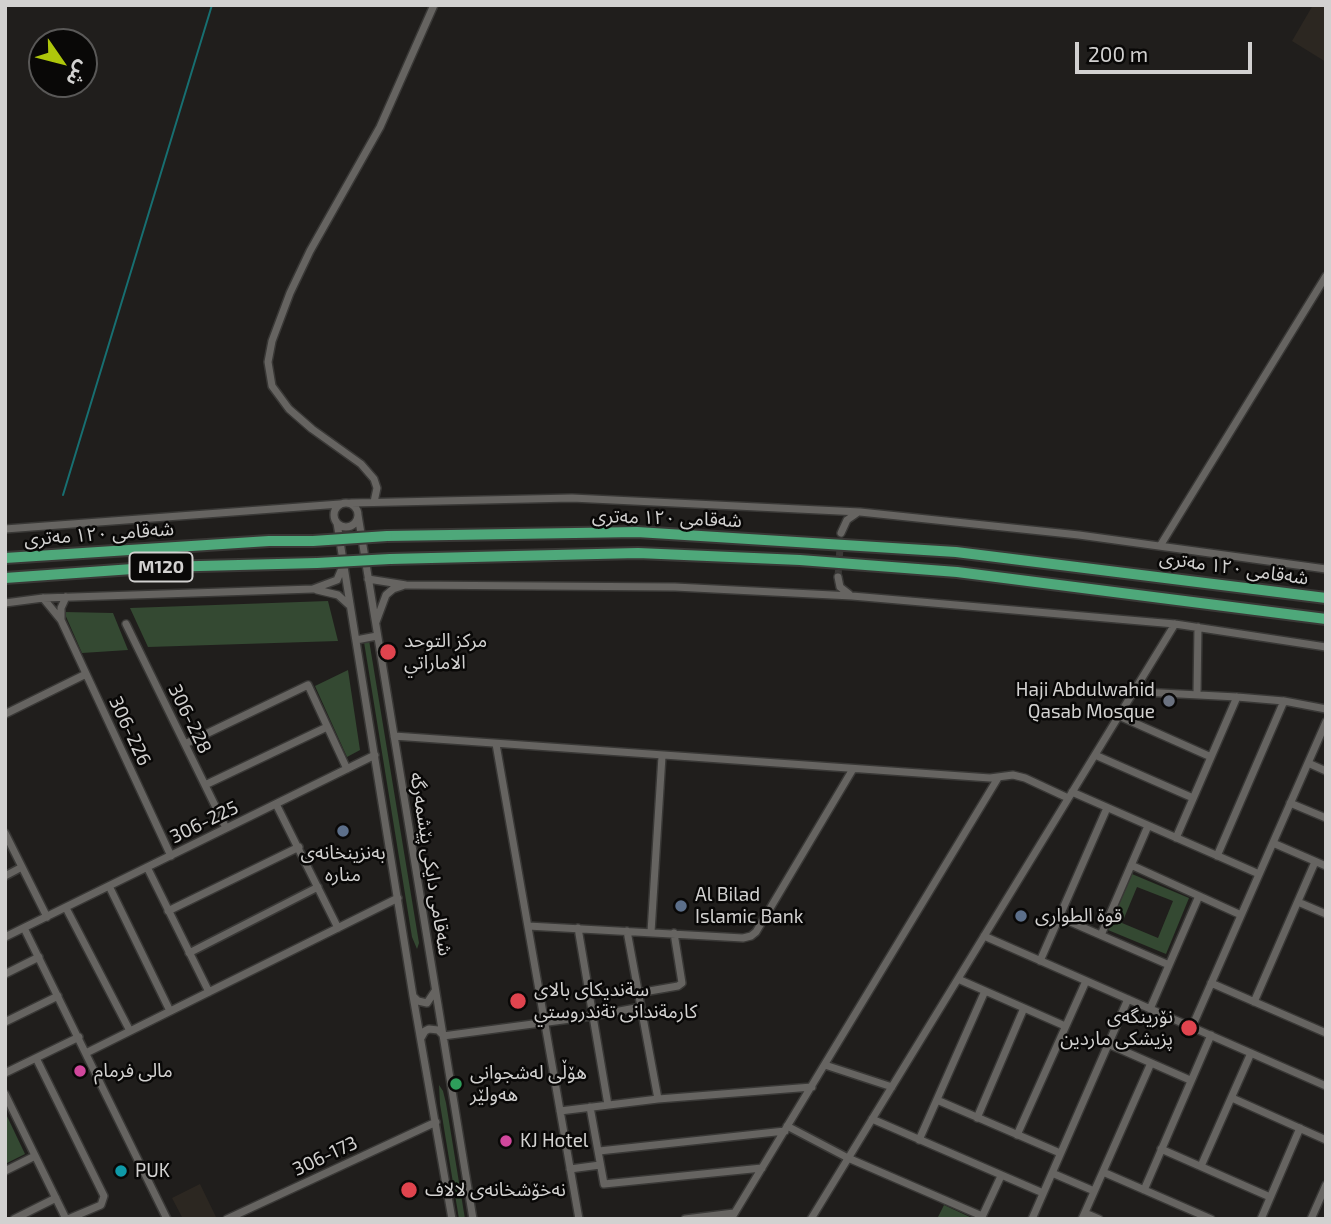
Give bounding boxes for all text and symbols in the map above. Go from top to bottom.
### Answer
north arrow [28,28,98,98]
scale bar [1079,28,1256,72]
text: 200 m [1088,41,1148,66]
text: ش [62,57,96,91]
street label: شەقامی ١٢٠ مەتری [592,504,742,532]
street label: شەقامی ١٢٠ مەتری [23,517,175,551]
street label: شەقامی ١٢٠ مەتری [1158,546,1310,590]
road number: M120 [130,552,192,582]
place label: مركز التوحد الاماراتي [404,630,487,674]
marker: مركز التوحد الاماراتي [378,642,398,662]
place label: Haji Abdulwahid Qasab Mosque [1016,679,1155,723]
street label: 306-228 [163,681,217,757]
street label: 306-226 [104,693,156,769]
marker: Haji Abdulwahid Qasab Mosque [1161,693,1177,709]
street label: شەقامی دایکی پێشمەرگە [405,770,457,958]
street label: 306-225 [166,796,242,848]
marker: بەنزینخانەی منارە [335,823,351,839]
place label: بەنزینخانەی منارە [300,842,386,886]
place label: Al Bilad Islamic Bank [695,884,804,928]
marker: Al Bilad Islamic Bank [673,898,689,914]
place label: قوة الطواری [1035,905,1122,927]
marker: قوة الطواری [1013,908,1029,924]
place label: سةنديكاى بالاى كارمةندانى تةندروستي [534,979,697,1023]
marker: سةنديكاى بالاى كارمةندانى تةندروستي [508,991,528,1011]
place label: نۆرینگەی پزیشکی ماردین [1060,1006,1173,1050]
marker: نۆرینگەی پزیشکی ماردین [1179,1018,1199,1038]
place label: مالى فرمام [94,1060,173,1082]
place label: هۆڵی لەشجوانی هەولێر [470,1062,587,1106]
marker: مالى فرمام [72,1063,88,1079]
marker: هۆڵی لەشجوانی هەولێر [448,1076,464,1092]
place label: KJ Hotel [520,1130,588,1152]
street label: 306-173 [289,1131,361,1181]
marker: KJ Hotel [498,1133,514,1149]
place label: PUK [135,1160,170,1182]
marker: PUK [113,1163,129,1179]
place label: نەخۆشخانەی لالاف [425,1179,566,1201]
marker: نەخۆشخانەی لالاف [399,1180,419,1200]

